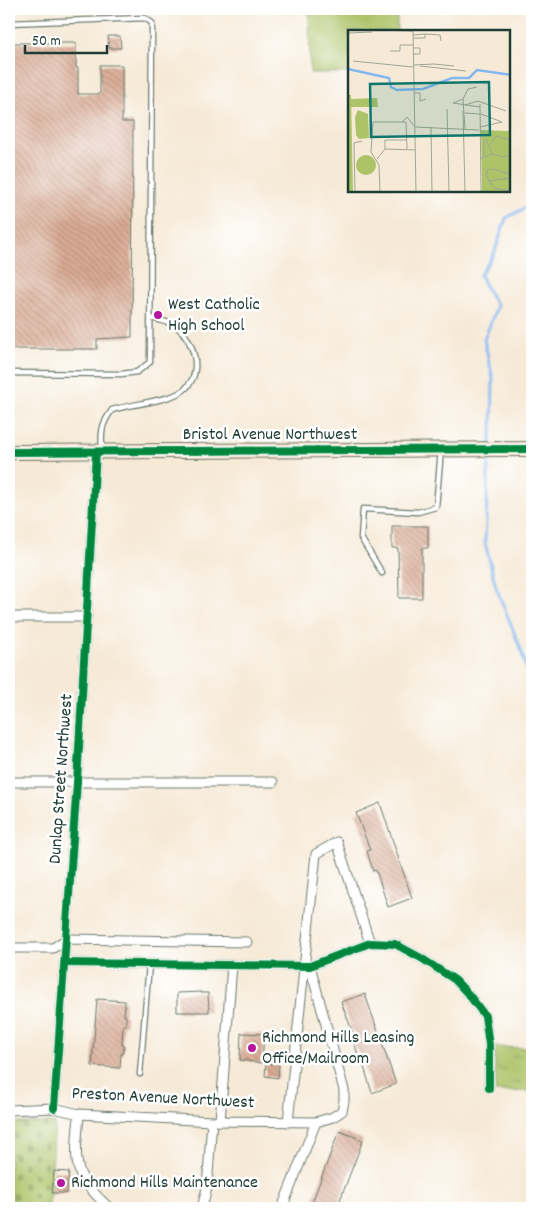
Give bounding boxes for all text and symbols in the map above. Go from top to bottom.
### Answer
scale bar [25,22,108,54]
inset map [348,30,511,192]
text: 50 m [32,31,61,53]
place label: West Catholic High School [168,293,260,339]
marker: West Catholic High School [152,309,164,321]
street label: Bristol Avenue Northwest [183,423,358,448]
street label: Dunlap Street Northwest [44,693,80,865]
place label: Richmond Hills Leasing Office/Mailroom [262,1026,414,1072]
marker: Richmond Hills Leasing Office/Mailroom [246,1042,258,1054]
street label: Preston Avenue Northwest [71,1082,255,1116]
place label: Richmond Hills Maintenance [71,1171,258,1196]
marker: Richmond Hills Maintenance [55,1177,67,1189]

